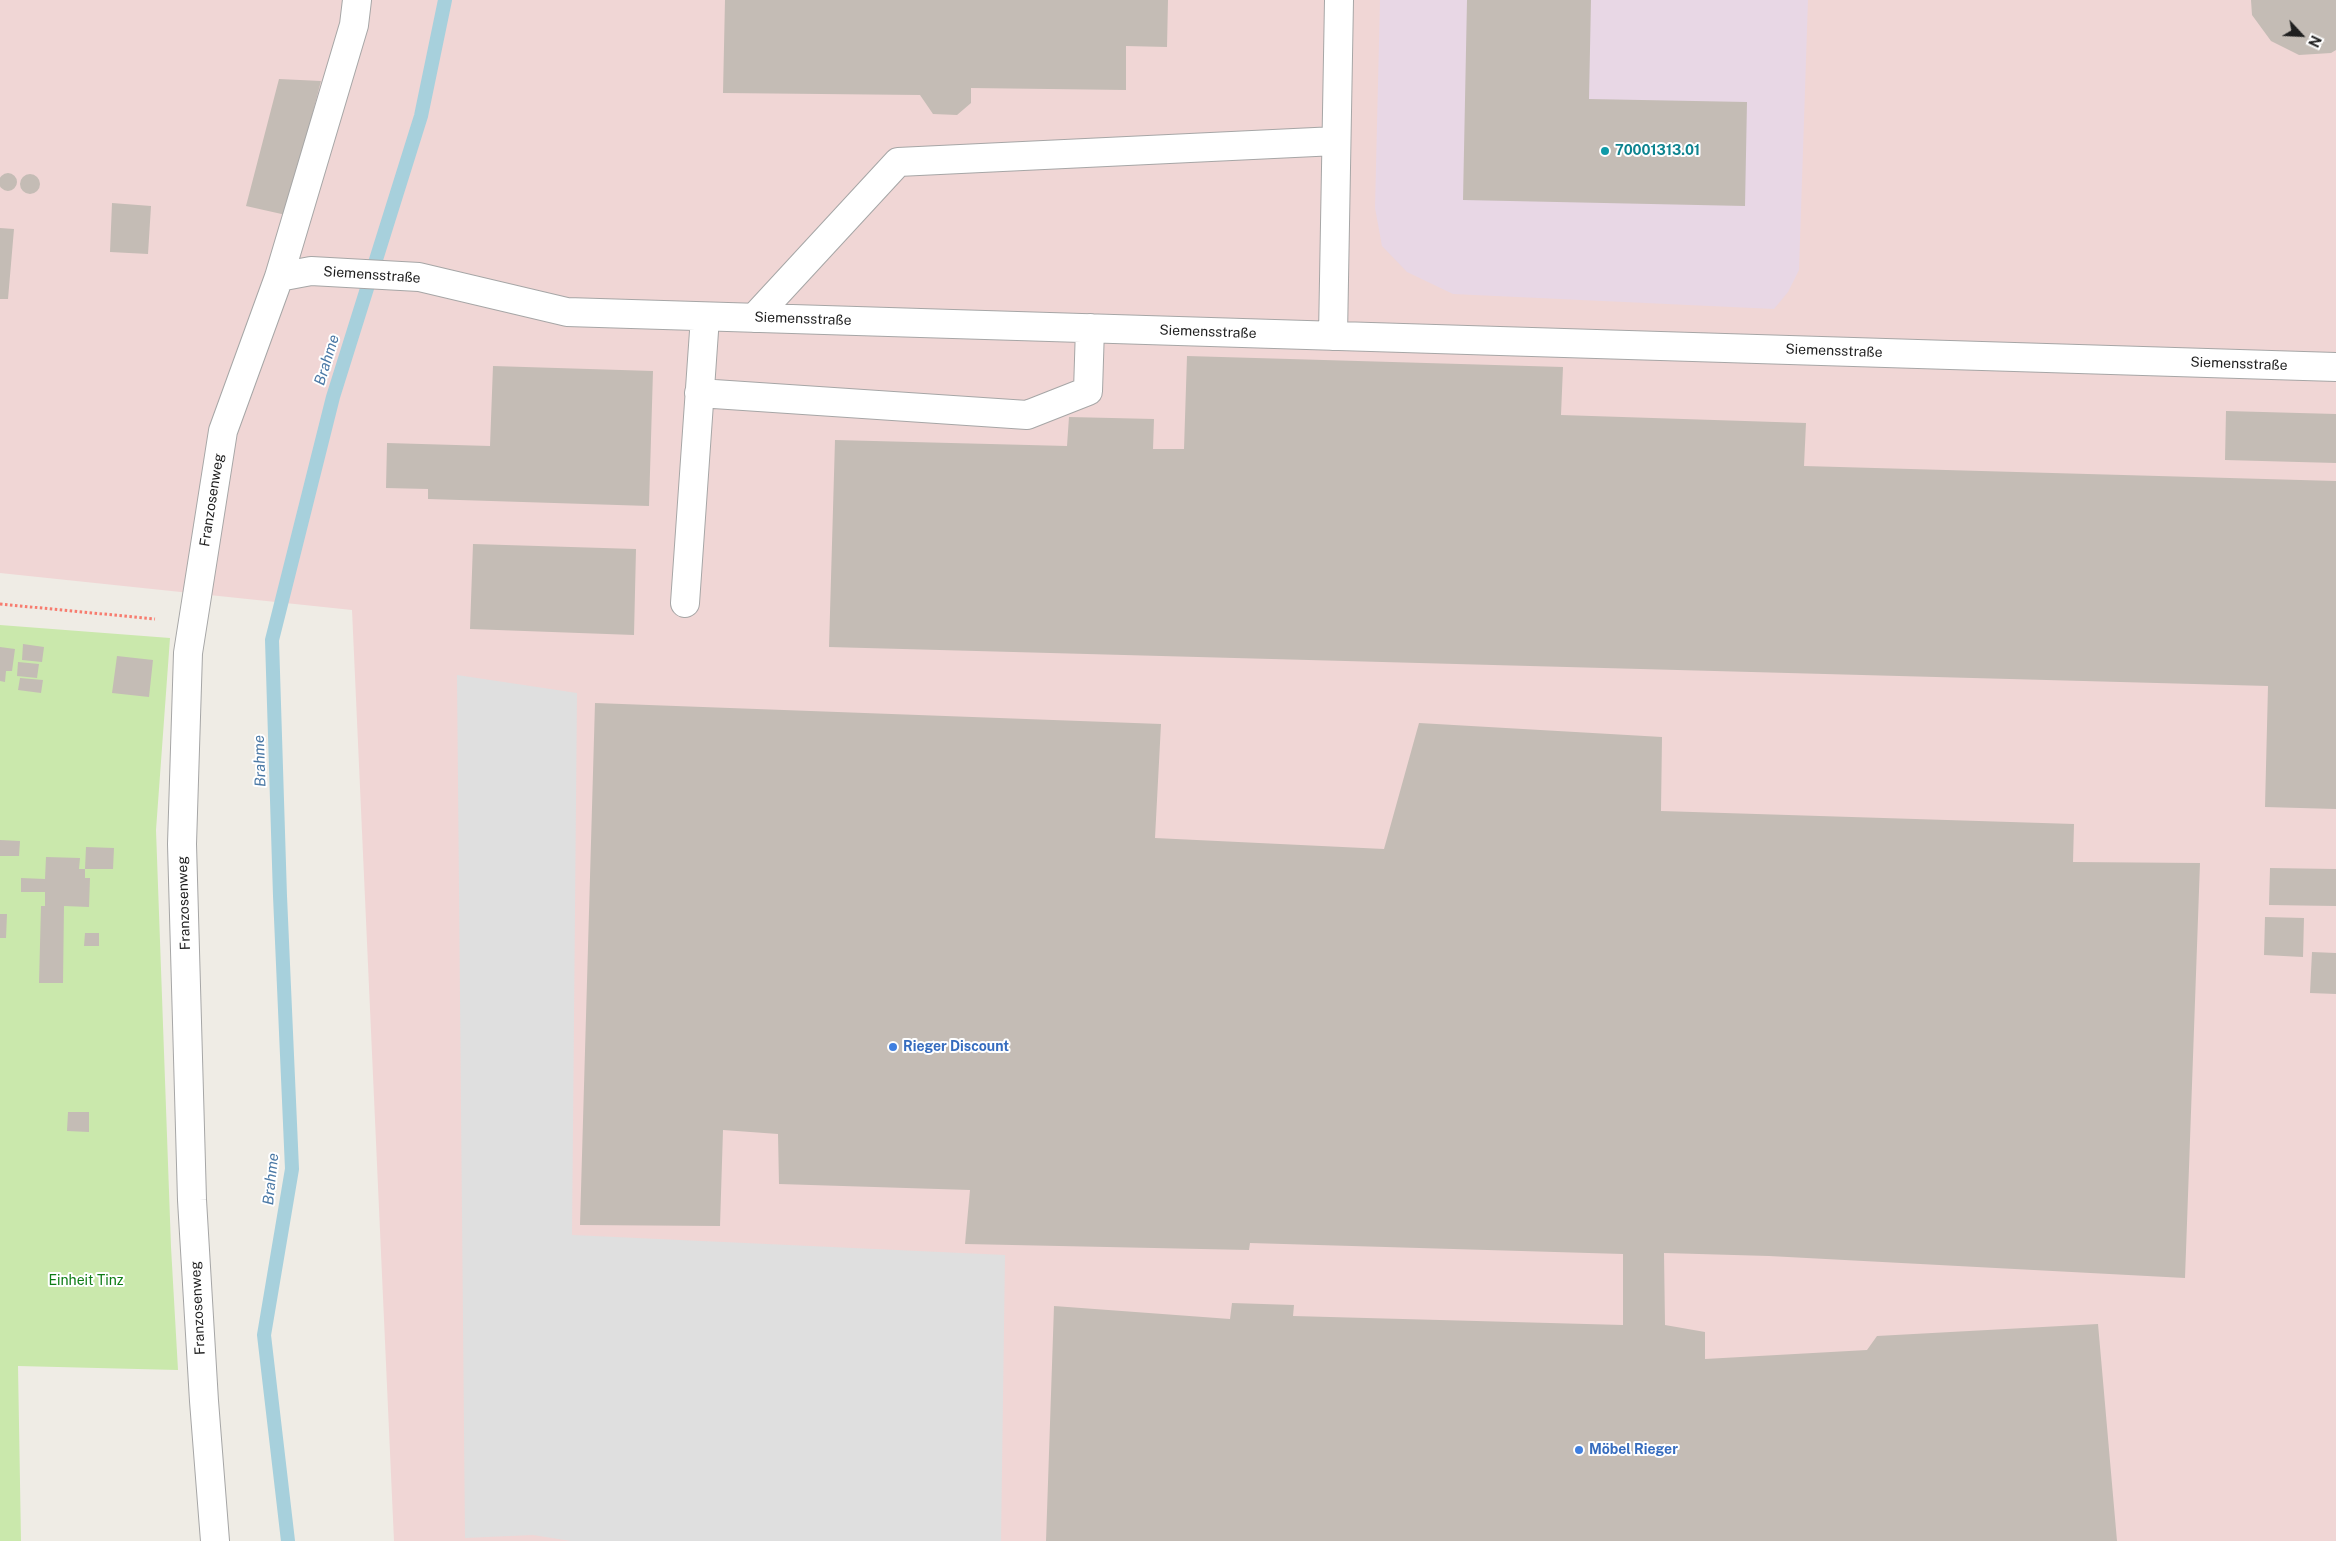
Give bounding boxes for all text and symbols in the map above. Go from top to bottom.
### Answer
north arrow [2276,10,2326,60]
text: N [2305,33,2324,50]
place label: 70001313.01 [1615,143,1700,159]
marker: 70001313.01 [1599,145,1611,157]
street label: Siemensstraße [323,263,421,287]
street label: Siemensstraße [754,309,852,329]
street label: Siemensstraße [1159,322,1257,342]
water label: Brahme [311,332,343,388]
street label: Siemensstraße [1785,341,1883,361]
street label: Siemensstraße [2190,354,2288,374]
street label: Franzosenweg [196,452,228,548]
water label: Brahme [250,735,270,787]
street label: Franzosenweg [174,856,194,950]
place label: Rieger Discount [903,1039,1009,1055]
marker: Rieger Discount [887,1041,899,1053]
water label: Brahme [259,1152,283,1206]
street label: Franzosenweg [187,1261,209,1355]
park label: Einheit Tinz [48,1273,124,1289]
place label: Möbel Rieger [1589,1442,1678,1458]
marker: Möbel Rieger [1573,1444,1585,1456]

